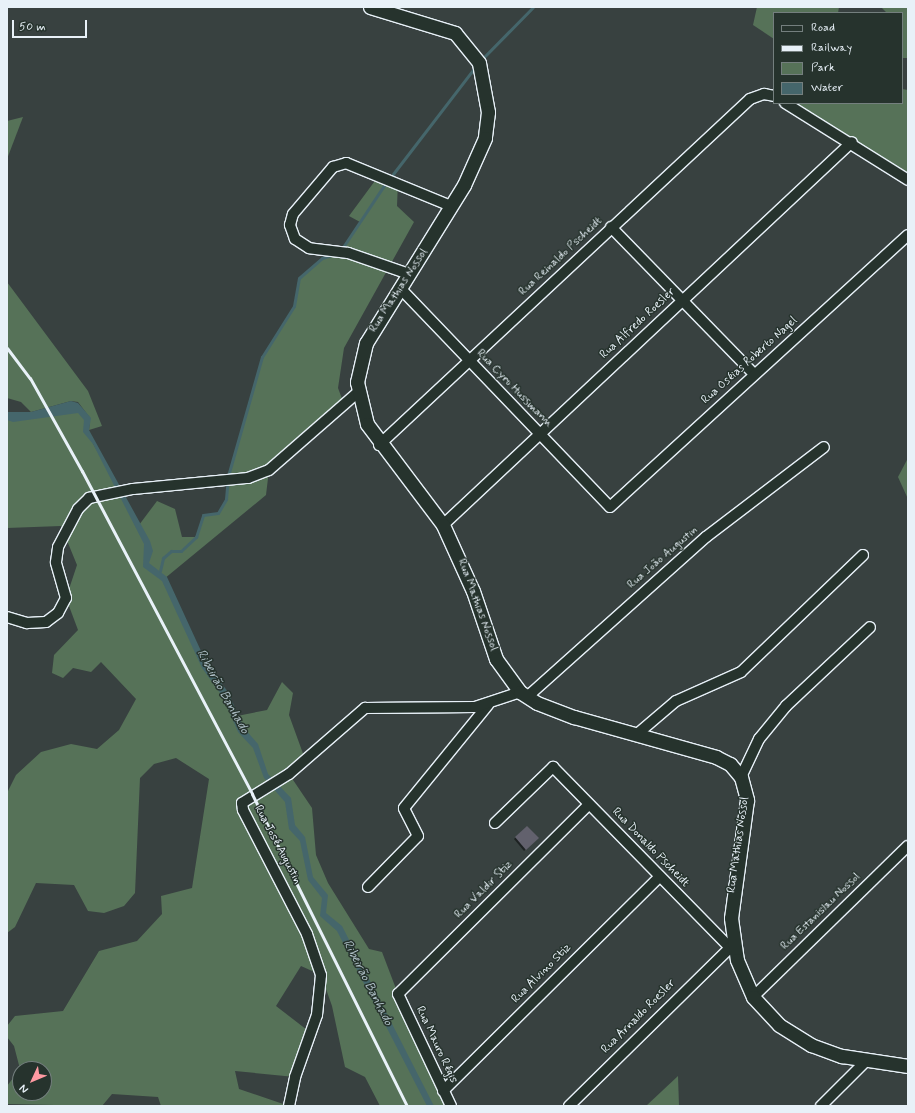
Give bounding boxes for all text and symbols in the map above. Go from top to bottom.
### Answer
scale bar [14,12,89,38]
legend [773,12,903,104]
text: 50 m [19,19,46,35]
text: Road [811,20,835,36]
text: Railway [811,40,852,56]
text: Park [811,60,835,76]
text: Water [811,80,843,96]
street label: Rua Reinaldo Pscheidt [516,215,606,299]
street label: Rua Mathias Nossol [367,247,431,335]
street label: Rua Alfredo Roesler [597,285,679,363]
street label: Rua Oséias Roberto Nagel [698,313,802,409]
street label: Rua Cyro Hussmann [473,347,555,431]
street label: Rua João Augustin [625,524,701,592]
street label: Rua Mathias Nossol [454,557,500,653]
water label: Ribeirão Banhado [193,648,251,736]
street label: Rua Mathias Nossol [725,796,753,894]
street label: Rua José Augustin [250,803,304,887]
street label: Rua Donaldo Pscheidt [608,805,692,891]
street label: Rua Valdir Stiz [452,858,516,922]
street label: Rua Estanislau Nossol [778,870,864,954]
water label: Ribeirão Banhado [339,938,395,1028]
street label: Rua Alvino Stiz [509,941,575,1007]
street label: Rua Arnaldo Roesler [599,977,679,1057]
street label: Rua Mauro Régis [412,1005,460,1085]
north arrow [12,1061,52,1101]
text: N [17,1081,32,1096]

